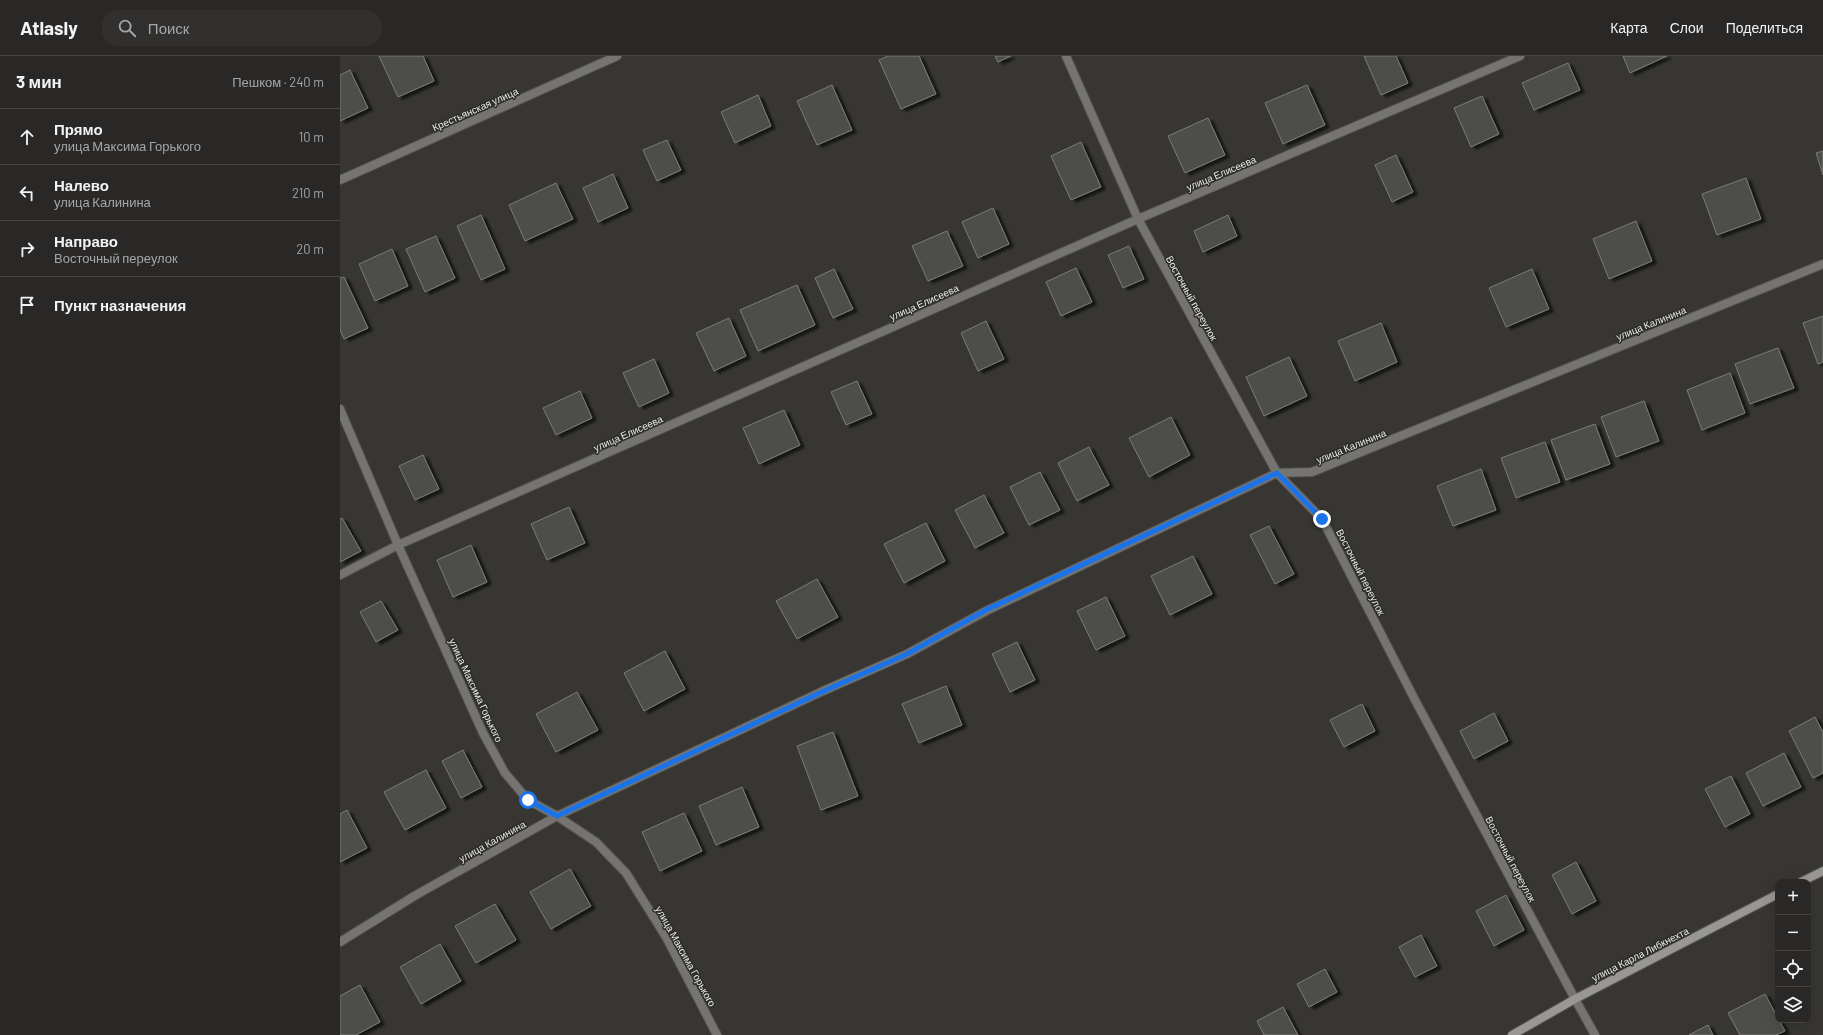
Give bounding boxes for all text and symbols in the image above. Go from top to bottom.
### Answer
search box [102,10,382,46]
text: Atlasly [20,16,78,39]
icon: search [116,17,138,39]
text: Поиск [148,19,189,37]
text: Карта [1610,19,1648,36]
text: Слои [1670,19,1704,36]
text: Поделиться [1726,19,1803,36]
text: 3 мин [16,71,62,91]
text: Пешком · 240 m [232,74,324,90]
street label: Крестьянская улица [430,84,520,133]
text: Прямо [54,120,103,138]
icon: ahead [16,126,38,148]
text: 10 m [299,129,324,145]
text: улица Максима Горького [54,138,201,154]
street label: улица Елисеева [1184,153,1258,193]
text: Налево [54,176,109,194]
icon: left [16,182,38,204]
text: 210 m [292,185,324,201]
text: улица Калинина [54,194,151,210]
text: Направо [54,232,118,250]
icon: right [16,238,38,260]
text: 20 m [296,241,324,257]
text: Восточный переулок [54,250,178,266]
street label: Восточный переулок [1164,253,1221,343]
street label: улица Елисеева [888,281,961,323]
icon: arrive [16,294,38,316]
text: Пункт назначения [54,296,186,314]
street label: улица Калинина [1614,303,1688,343]
street label: улица Елисеева [592,412,665,454]
street label: улица Калинина [1314,426,1388,466]
route end [1313,510,1331,528]
street label: Восточный переулок [1334,527,1388,618]
street label: улица Максима Горького [447,636,506,744]
route start [519,791,537,809]
street label: Восточный переулок [1483,814,1539,904]
street label: улица Калинина [457,817,528,864]
map controls [1775,879,1811,1023]
button: + [1775,879,1811,915]
street label: улица Максима Горького [653,904,719,1009]
button: − [1775,915,1811,951]
street label: улица Карла Либкнехта [1589,924,1691,984]
button: locate [1775,951,1811,987]
button: layers [1775,987,1811,1023]

